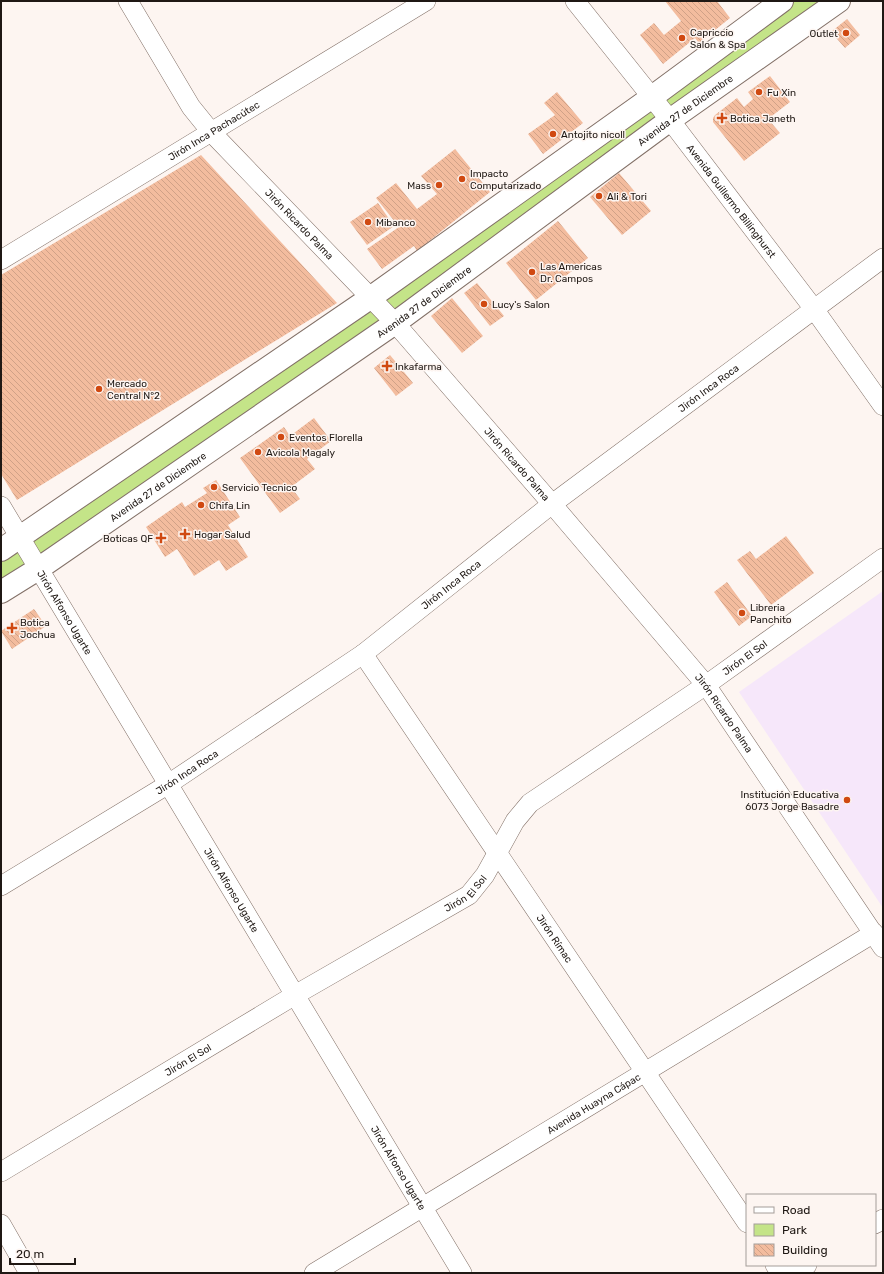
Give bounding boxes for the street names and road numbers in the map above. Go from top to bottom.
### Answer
street label: Avenida 27 de Diciembre [636,72,736,149]
street label: Jirón Inca Pachacútec [166,99,262,164]
street label: Avenida Guillermo Billinghurst [684,142,778,261]
street label: Jirón Ricardo Palma [262,187,336,262]
street label: Avenida 27 de Diciembre [375,263,474,341]
street label: Jirón Inca Roca [676,362,741,415]
street label: Jirón Ricardo Palma [481,425,552,504]
street label: Avenida 27 de Diciembre [108,450,209,525]
street label: Jirón Inca Roca [419,558,483,612]
street label: Jirón Alfonso Ugarte [34,568,94,658]
street label: Jirón El Sol [720,638,770,678]
street label: Jirón Ricardo Palma [692,672,755,755]
street label: Jirón Inca Roca [154,748,221,797]
street label: Jirón Alfonso Ugarte [201,846,261,935]
street label: Jirón El Sol [442,873,490,915]
street label: Jirón Rímac [533,912,575,966]
street label: Jirón El Sol [163,1042,214,1079]
street label: Avenida Huayna Cápac [545,1071,643,1137]
street label: Jirón Alfonso Ugarte [368,1124,428,1213]

